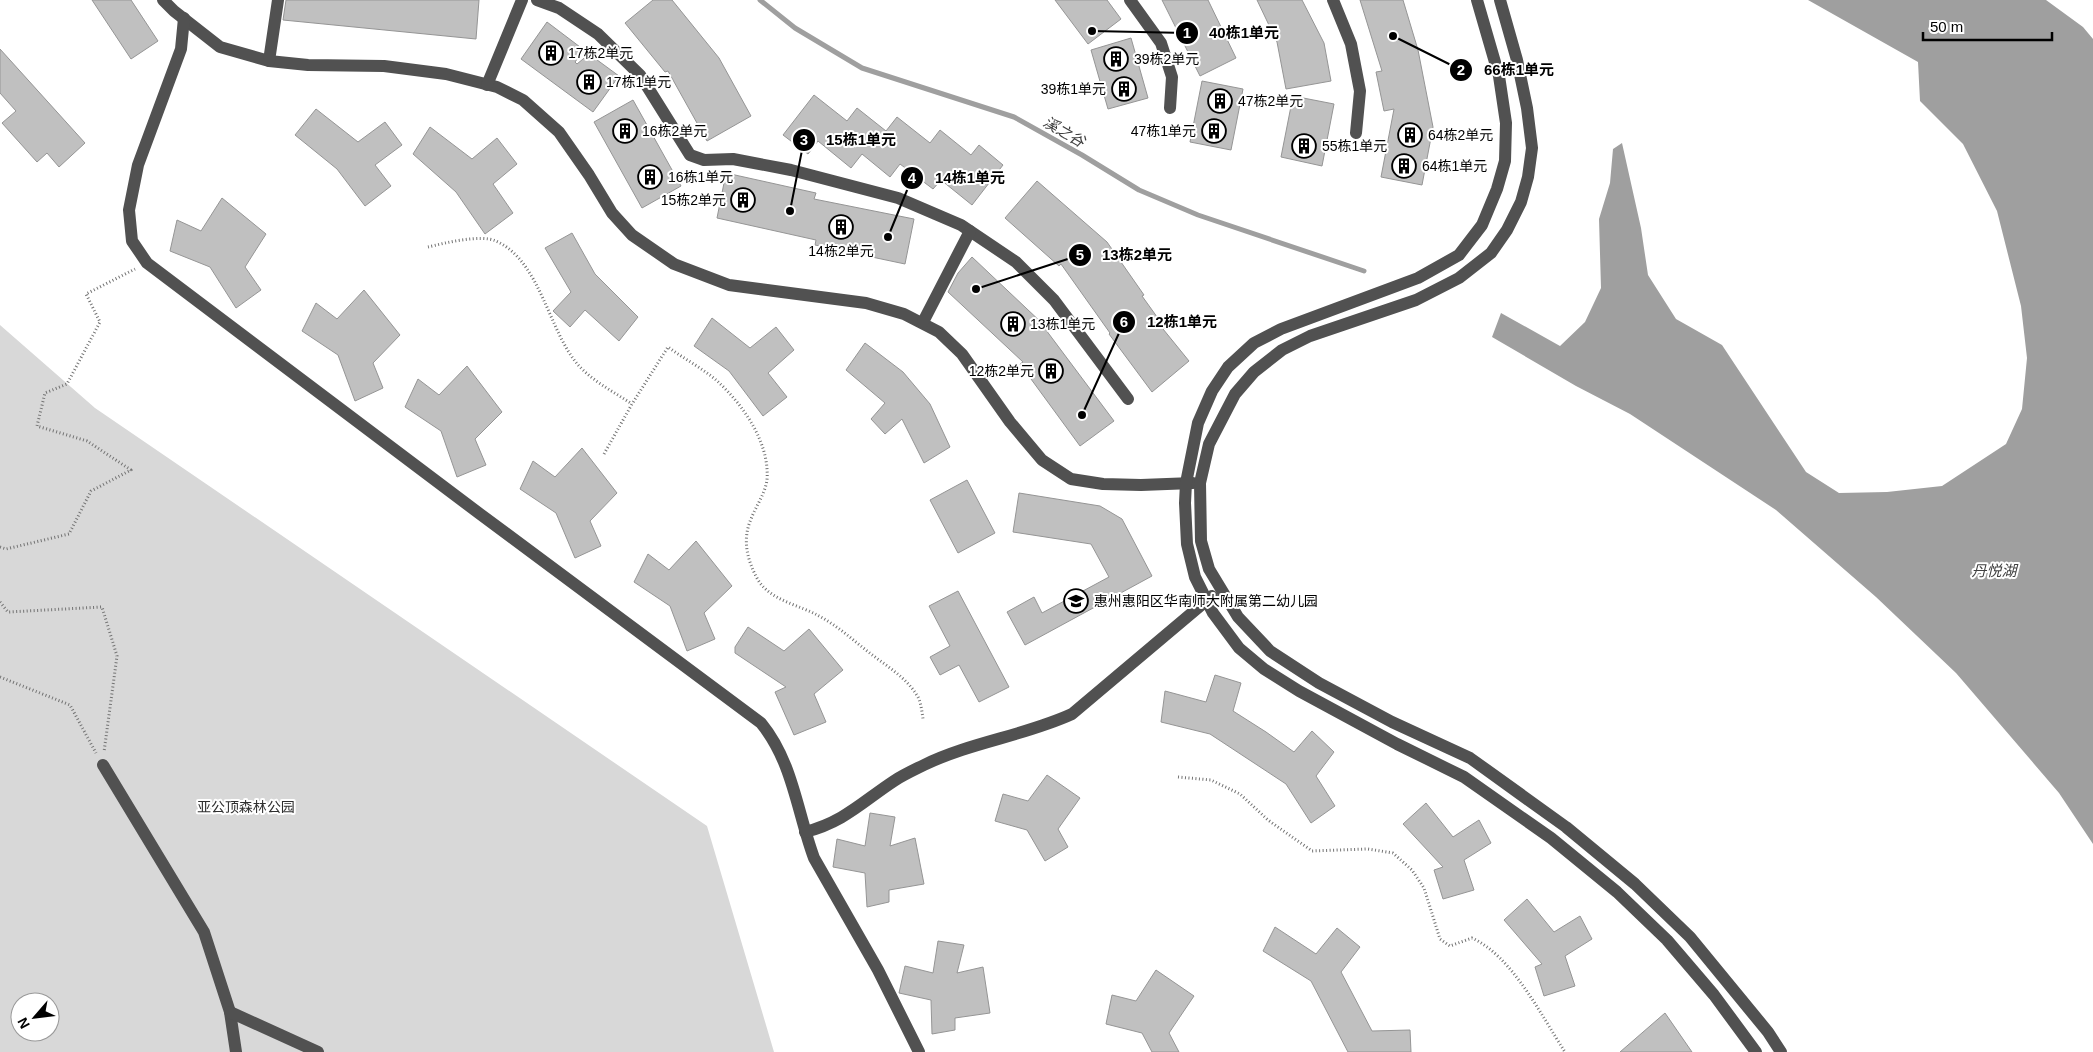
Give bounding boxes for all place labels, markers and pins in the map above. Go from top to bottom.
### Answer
callout: 40栋1单元 [1174,18,1289,48]
building icon: 17栋2单元 [538,40,564,66]
place label: 17栋2单元 [568,45,633,61]
building icon: 39栋2单元 [1103,46,1129,72]
place label: 39栋2单元 [1134,51,1199,67]
callout: 66栋1单元 [1449,55,1564,85]
building icon: 17栋1单元 [576,69,602,95]
place label: 17栋1单元 [606,74,671,90]
building icon: 39栋1单元 [1111,76,1137,102]
place label: 39栋1单元 [1041,81,1106,97]
building icon: 47栋2单元 [1207,88,1233,114]
place label: 47栋2单元 [1238,93,1303,109]
building icon: 16栋2单元 [612,118,638,144]
building icon: 47栋1单元 [1201,118,1227,144]
building icon: 64栋2单元 [1397,122,1423,148]
place label: 16栋2单元 [642,123,707,139]
place label: 47栋1单元 [1131,123,1196,139]
callout: 15栋1单元 [791,125,906,155]
place label: 64栋2单元 [1428,127,1493,143]
building icon: 55栋1单元 [1291,133,1317,159]
place label: 55栋1单元 [1322,138,1387,154]
building icon: 64栋1单元 [1391,153,1417,179]
place label: 64栋1单元 [1422,158,1487,174]
callout: 14栋1单元 [900,163,1015,193]
building icon: 16栋1单元 [637,164,663,190]
place label: 16栋1单元 [668,169,733,185]
building icon: 15栋2单元 [730,187,756,213]
place label: 15栋2单元 [661,192,726,208]
building icon: 14栋2单元 [828,214,854,240]
callout: 13栋2单元 [1067,240,1182,270]
place label: 14栋2单元 [808,243,874,259]
callout: 12栋1单元 [1112,307,1227,337]
building icon: 13栋1单元 [1000,311,1026,337]
place label: 13栋1单元 [1030,316,1095,332]
building icon: 12栋2单元 [1038,358,1064,384]
place label: 12栋2单元 [969,363,1034,379]
school or university icon: 惠州惠阳区华南师大附属第二幼儿园 [1063,588,1089,614]
place label: 惠州惠阳区华南师大附属第二幼儿园 [1094,593,1318,609]

